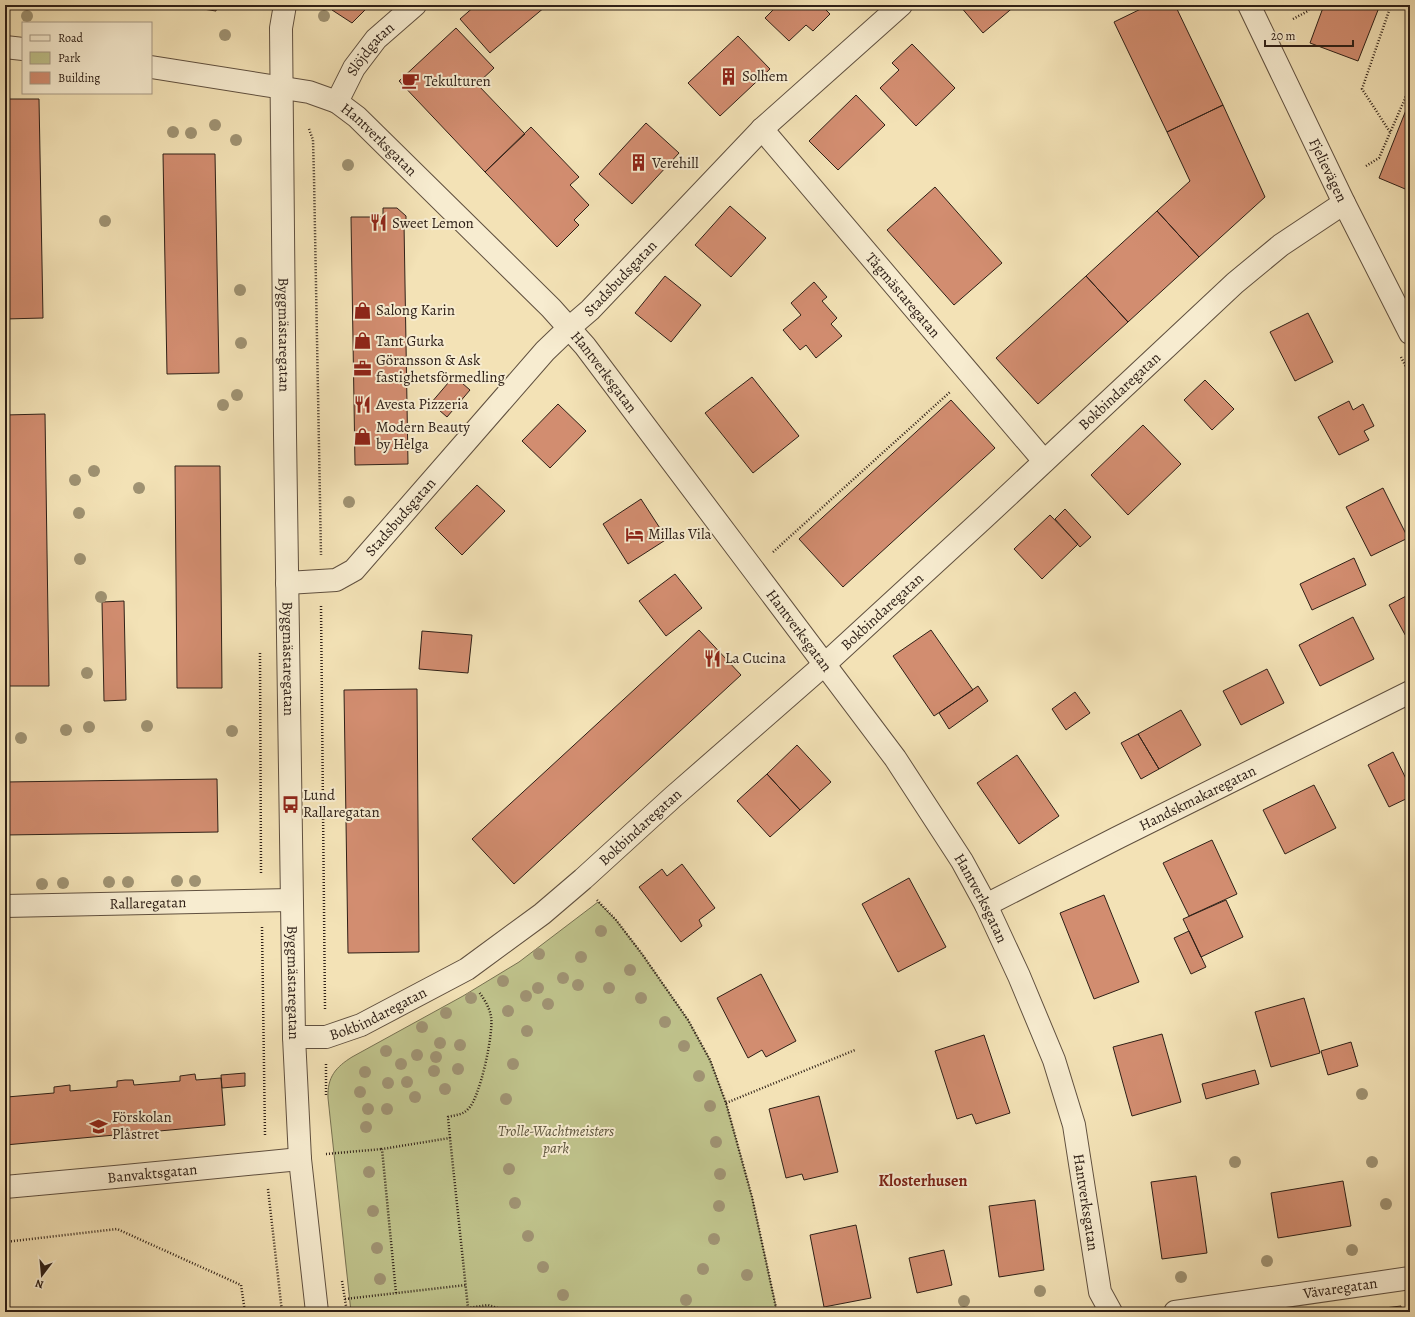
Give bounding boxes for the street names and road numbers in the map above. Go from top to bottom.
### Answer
street label: Slöjdgatan [342,18,399,79]
street label: Hantverksgatan [337,98,421,181]
street label: Fjelievägen [1304,135,1352,205]
street label: Stadsbudsgatan [579,236,661,321]
street label: Tågmästaregatan [861,248,945,342]
street label: Byggmästaregatan [273,277,295,392]
street label: Hantverksgatan [566,327,642,417]
street label: Bokbindaregatan [1074,348,1165,435]
street label: Stadsbudsgatan [360,473,440,561]
street label: Bokbindaregatan [836,568,928,655]
street label: Hantverksgatan [762,585,837,676]
street label: Byggmästaregatan [277,601,299,716]
street label: Handskmakaregatan [1136,760,1259,835]
street label: Bokbindaregatan [594,784,686,870]
street label: Hantverksgatan [950,849,1012,946]
street label: Rallaregatan [109,892,187,914]
street label: Byggmästaregatan [282,925,304,1040]
street label: Bokbindaregatan [327,982,430,1045]
street label: Hantverksgatan [1069,1152,1103,1252]
street label: Banvaktsgatan [107,1159,198,1188]
street label: Vävaregatan [1301,1273,1379,1303]

